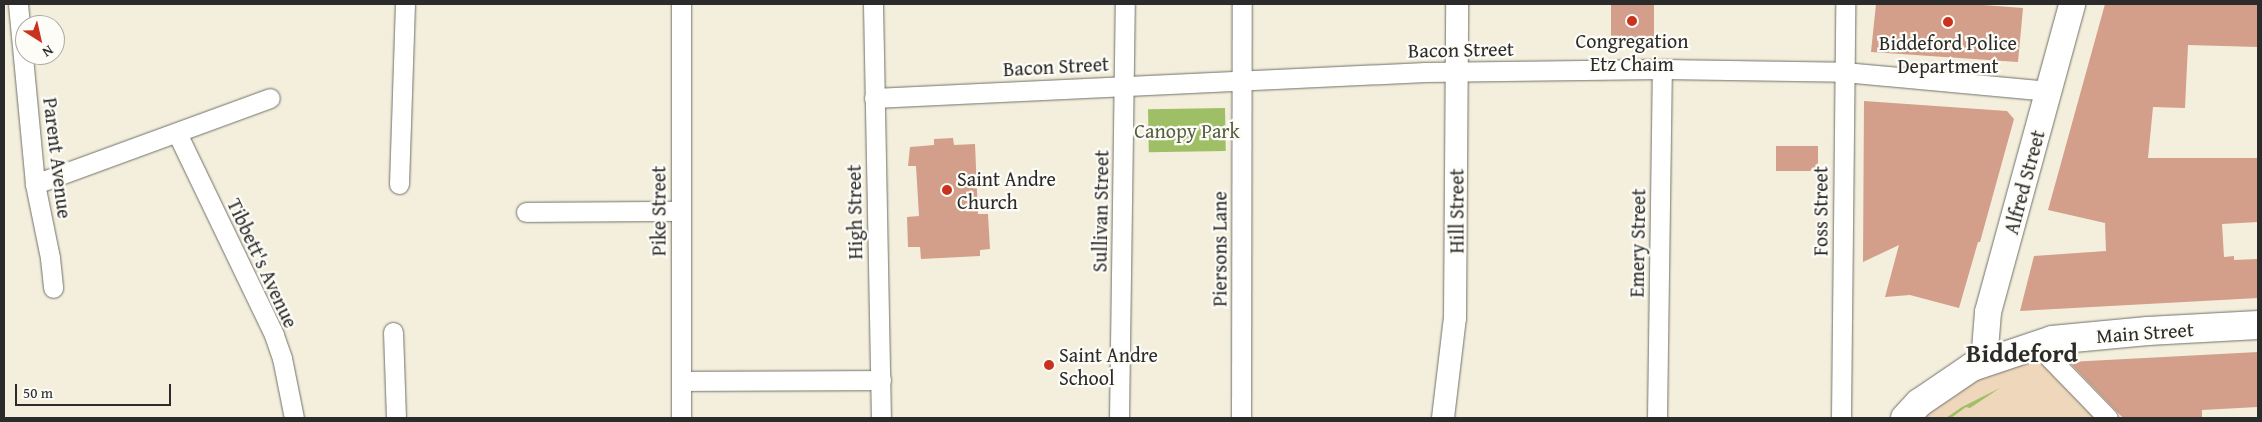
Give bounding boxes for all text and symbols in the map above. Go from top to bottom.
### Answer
north arrow [15,15,65,65]
marker: Congregation Etz Chaim [1626,15,1638,27]
marker: Biddeford Police Department [1942,16,1954,28]
place label: Congregation Etz Chaim [1575,29,1689,76]
place label: Biddeford Police Department [1879,30,2017,77]
street label: Bacon Street [1408,36,1514,62]
text: N [38,41,58,62]
street label: Bacon Street [1002,51,1110,81]
street label: Parent Avenue [39,96,77,220]
park label: Canopy Park [1134,118,1240,142]
street label: Alfred Street [1999,127,2049,237]
street label: Sullivan Street [1087,149,1113,273]
street label: High Street [841,164,867,260]
street label: Pike Street [646,166,670,256]
place label: Saint Andre Church [957,166,1056,213]
street label: Foss Street [1808,166,1832,256]
street label: Hill Street [1444,168,1468,254]
marker: Saint Andre Church [941,184,953,196]
street label: Emery Street [1624,188,1650,298]
street label: Piersons Lane [1207,191,1231,307]
street label: Tibbett's Avenue [223,194,303,332]
street label: Main Street [2095,317,2195,347]
district label: Biddeford [1966,338,2078,368]
place label: Saint Andre School [1059,342,1158,389]
marker: Saint Andre School [1043,359,1055,371]
scale bar [18,374,174,406]
text: 50 m [23,382,53,403]

